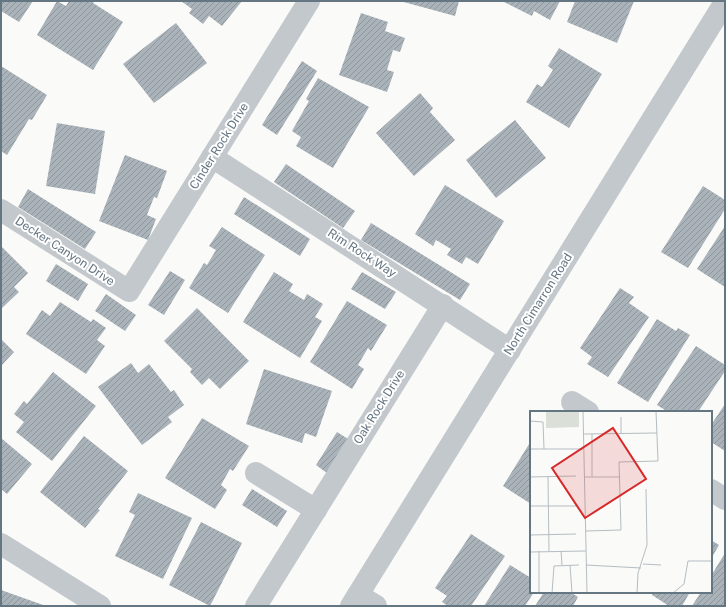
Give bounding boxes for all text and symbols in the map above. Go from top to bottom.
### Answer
street label: Cinder Rock Drive [187,100,251,192]
street label: Decker Canyon Drive [13,214,117,288]
street label: Rim Rock Way [325,226,399,281]
street label: North Cimarron Road [501,251,575,357]
street label: Oak Rock Drive [351,367,407,447]
inset map [530,411,712,593]

